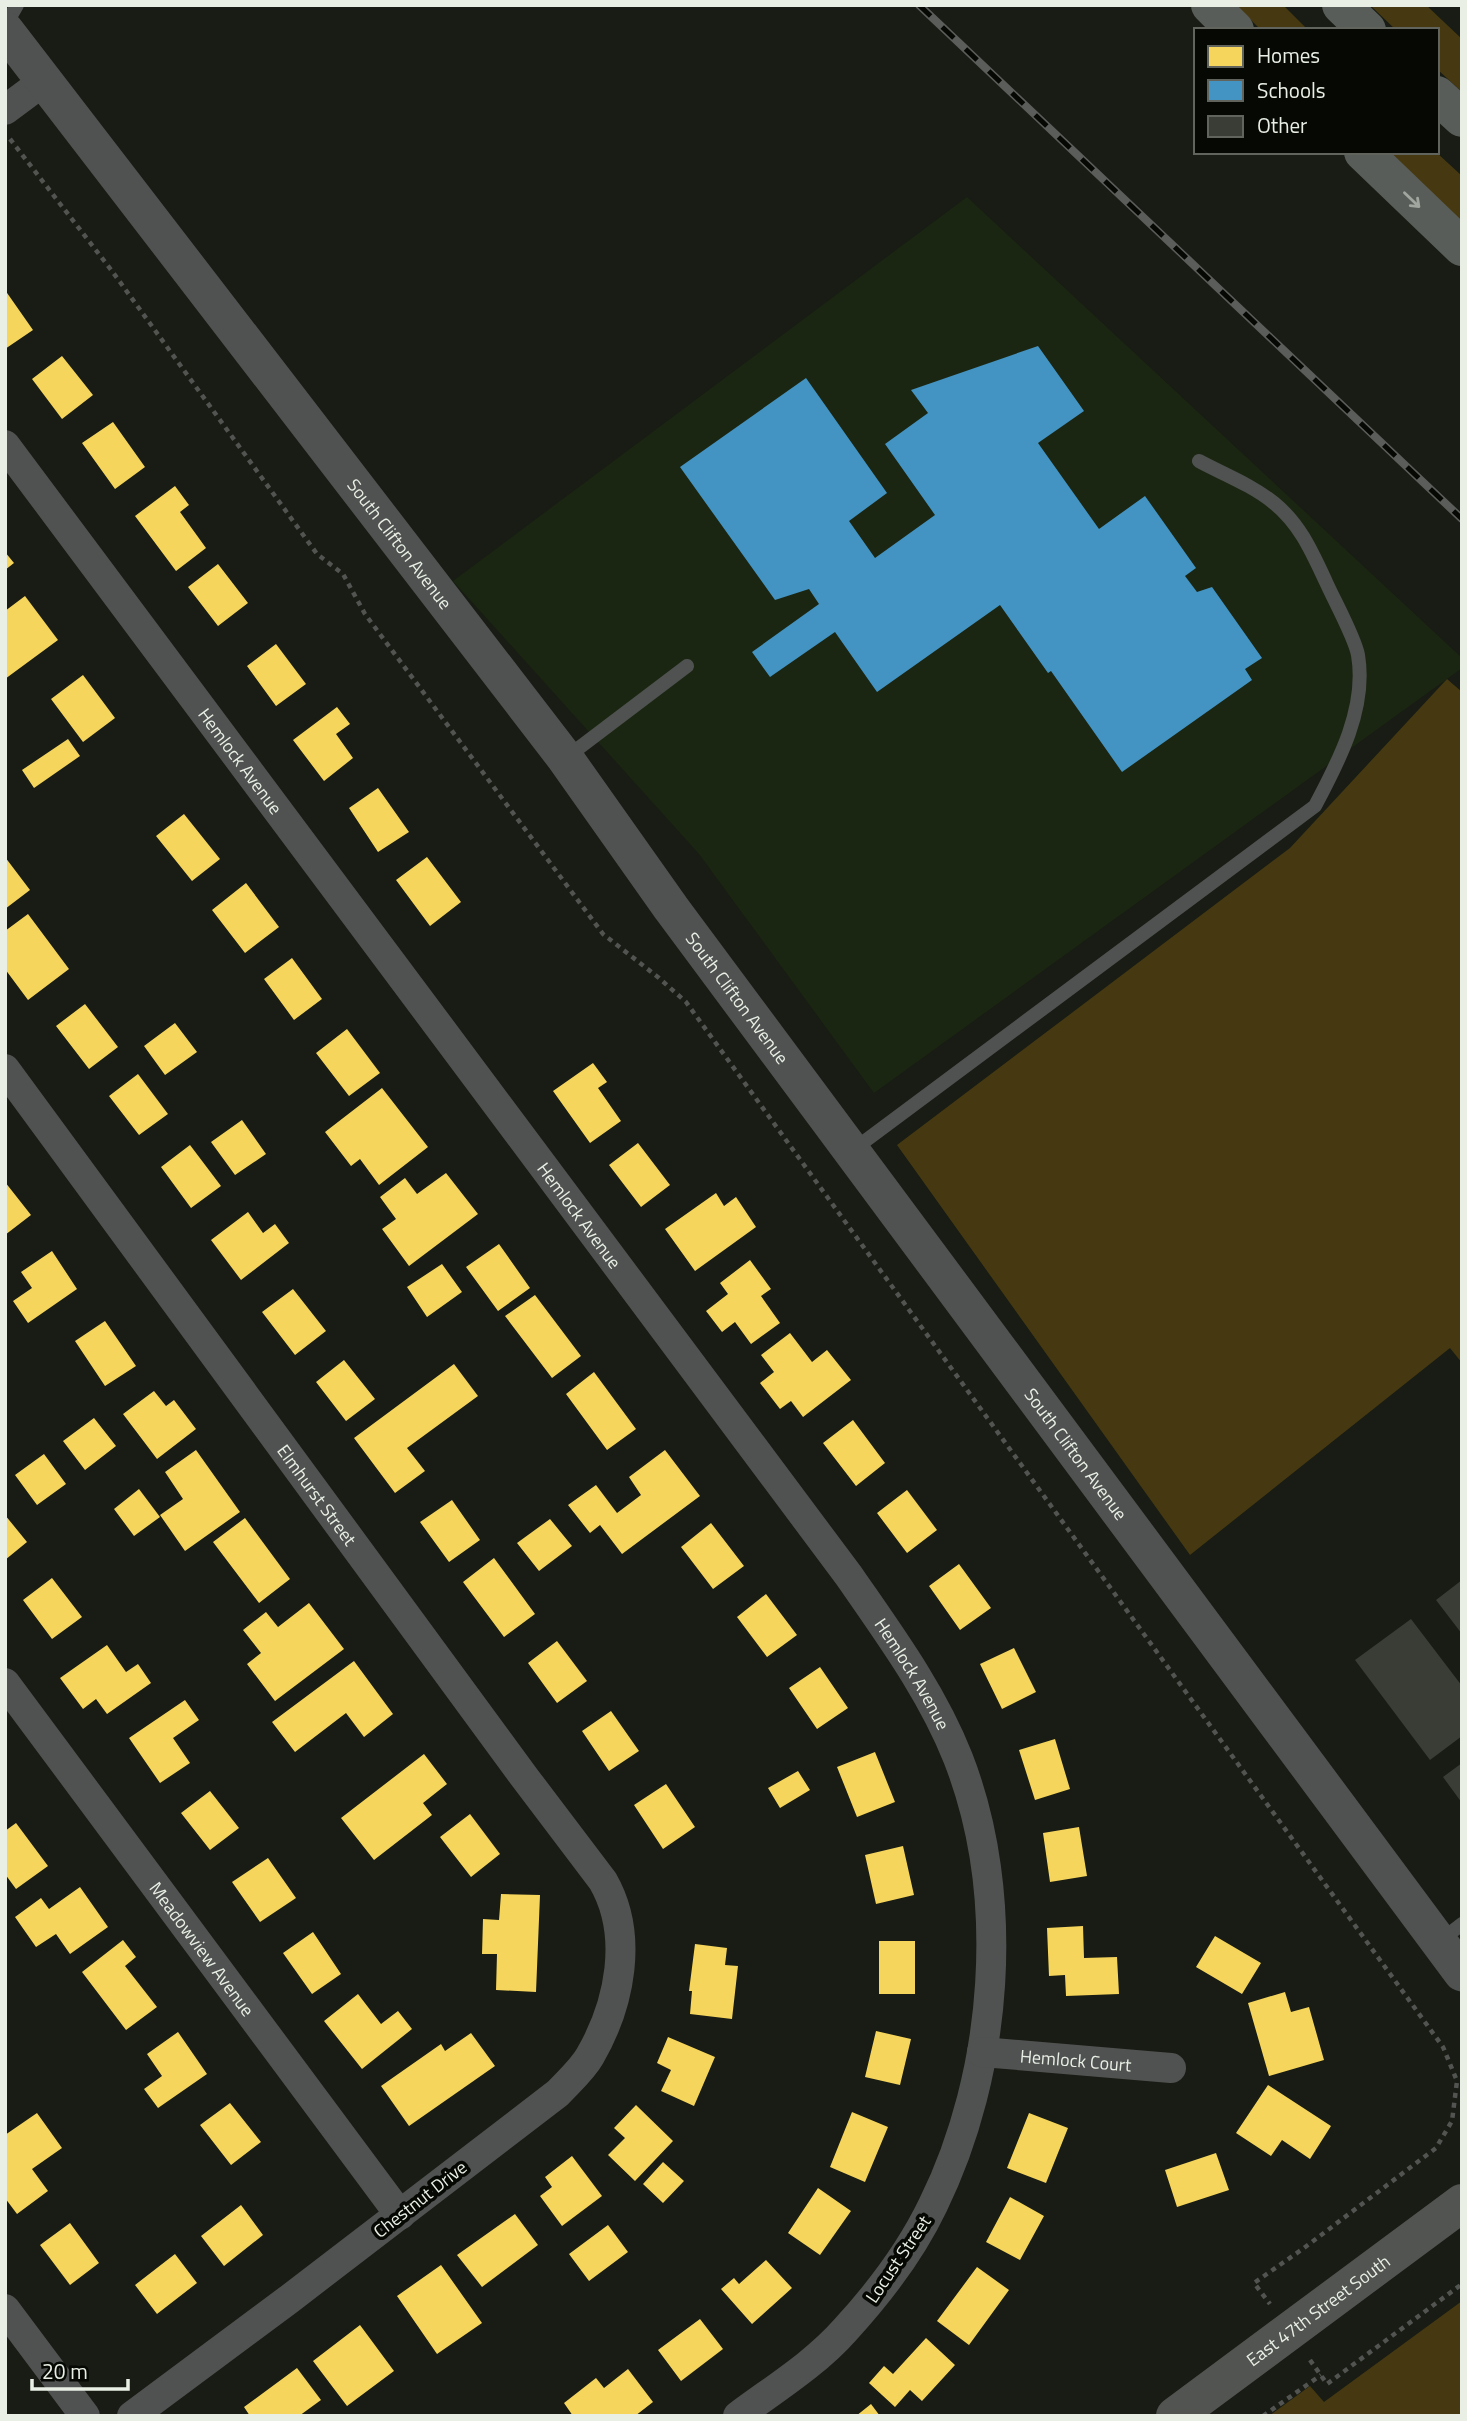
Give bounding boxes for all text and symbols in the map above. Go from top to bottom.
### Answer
legend [1194,28,1439,154]
text: Homes [1257,39,1320,71]
text: Schools [1257,74,1326,106]
text: Other [1257,109,1307,141]
one-way arrow [1403,191,1420,208]
street label: South Clifton Avenue [341,473,459,615]
street label: Hemlock Avenue [192,702,289,820]
street label: South Clifton Avenue [680,926,796,1069]
street label: Hemlock Avenue [531,1156,628,1274]
street label: South Clifton Avenue [1018,1382,1134,1525]
street label: Elmhurst Street [271,1438,364,1552]
street label: Hemlock Avenue [868,1612,957,1734]
street label: Meadowview Avenue [143,1876,261,2022]
street label: Hemlock Court [1019,2042,1133,2078]
street label: Chestnut Drive [368,2154,472,2244]
street label: Locust Street [859,2209,938,2308]
street label: East 47th Street South [1240,2247,1395,2372]
scale bar [32,2348,128,2392]
text: 20 m [42,2355,88,2387]

